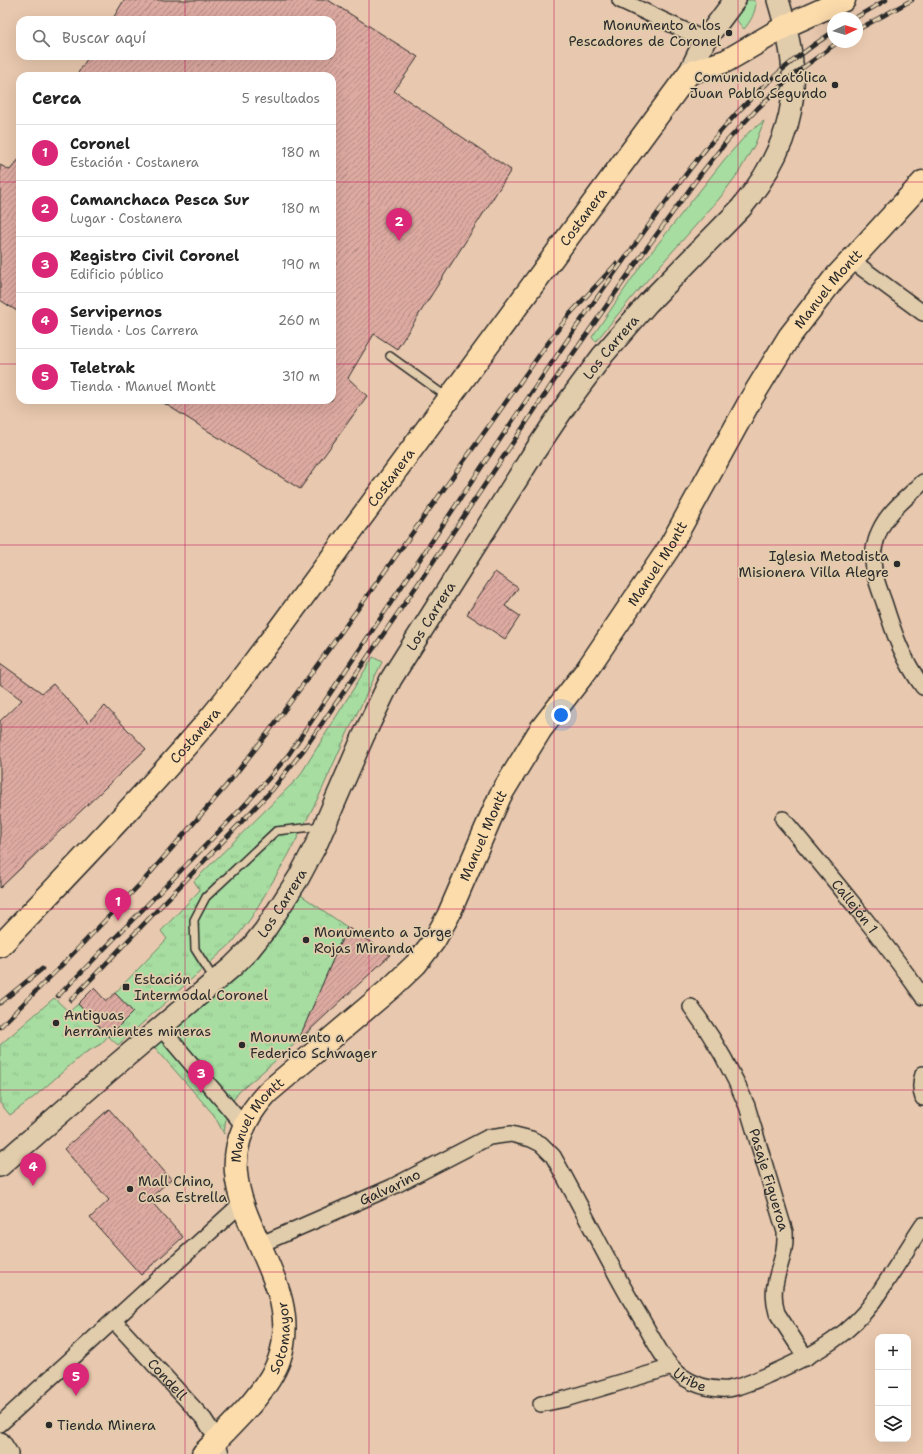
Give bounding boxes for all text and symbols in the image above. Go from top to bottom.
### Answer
north arrow [827,12,863,48]
search box [16,16,336,60]
place label: Monumento a los Pescadores de Coronel [568,16,722,50]
icon: search [30,27,52,49]
text: Buscar aquí [62,28,146,48]
marker: Monumento a los Pescadores de Coronel [724,28,734,38]
place label: Comunidad católica Juan Pablo Segundo [690,68,827,102]
marker: Comunidad católica Juan Pablo Segundo [830,80,840,90]
text: Cerca [32,87,81,109]
text: 5 resultados [242,90,320,107]
text: Coronel [70,134,130,154]
text: 1 [42,144,48,161]
text: 180 m [281,144,320,161]
text: Estación · Costanera [70,154,199,171]
street label: Costanera [556,184,611,250]
text: Camanchaca Pesca Sur [70,190,250,210]
text: 2 [40,200,50,217]
text: 180 m [281,200,320,217]
pin: 2 [386,208,412,241]
text: Lugar · Costanera [70,210,182,227]
street label: Manuel Montt [790,245,866,332]
text: Registro Civil Coronel [70,246,239,266]
text: 3 [40,256,50,273]
text: 190 m [281,256,320,273]
text: Edificio público [70,266,164,283]
text: Servipernos [70,302,162,322]
street label: Los Carrera [579,311,643,383]
text: 4 [40,312,50,329]
text: 260 m [278,312,320,329]
text: Tienda · Los Carrera [70,322,198,339]
text: Teletrak [70,358,135,378]
text: 5 [41,368,49,385]
text: 310 m [282,368,320,385]
text: Tienda · Manuel Montt [70,378,216,395]
street label: Costanera [363,444,419,510]
street label: Manuel Montt [623,518,691,610]
place label: Iglesia Metodista Misionera Villa Alegre [738,547,889,581]
marker: Iglesia Metodista Misionera Villa Alegre [892,559,902,569]
street label: Los Carrera [402,578,459,654]
street label: Costanera [166,704,224,767]
your location [551,705,571,725]
street label: Manuel Montt [455,786,511,884]
street label: Los Carrera [253,866,311,942]
street label: Callejón 1 [828,875,882,937]
pin: 1 [105,888,131,921]
place label: Monumento a Jorge Rojas Miranda [314,923,452,957]
marker: Monumento a Jorge Rojas Miranda [301,935,311,945]
place label: Estación Intermodal Coronel [134,970,269,1004]
marker: Estación Intermodal Coronel [121,982,131,992]
place label: Antiguas herramientes mineras [64,1006,211,1040]
marker: Antiguas herramientes mineras [51,1018,61,1028]
place label: Monumento a Federico Schwager [250,1028,378,1062]
marker: Monumento a Federico Schwager [237,1040,247,1050]
pin: 3 [188,1060,214,1093]
street label: Manuel Montt [226,1073,288,1163]
street label: Pasaje Figueroa [745,1126,793,1234]
pin: 4 [20,1153,46,1186]
street label: Galvarino [356,1165,424,1209]
place label: Mall Chino, Casa Estrella [138,1172,227,1206]
marker: Mall Chino, Casa Estrella [125,1184,135,1194]
street label: Sotomayor [265,1300,294,1377]
map controls [875,1334,911,1442]
button: + [875,1334,911,1370]
street label: Condell [144,1355,192,1404]
pin: 5 [63,1363,89,1396]
street label: Uribe [669,1364,709,1396]
button: − [875,1370,911,1406]
button: layers [875,1406,911,1442]
place label: Tienda Minera [57,1416,156,1434]
marker: Tienda Minera [44,1420,54,1430]

